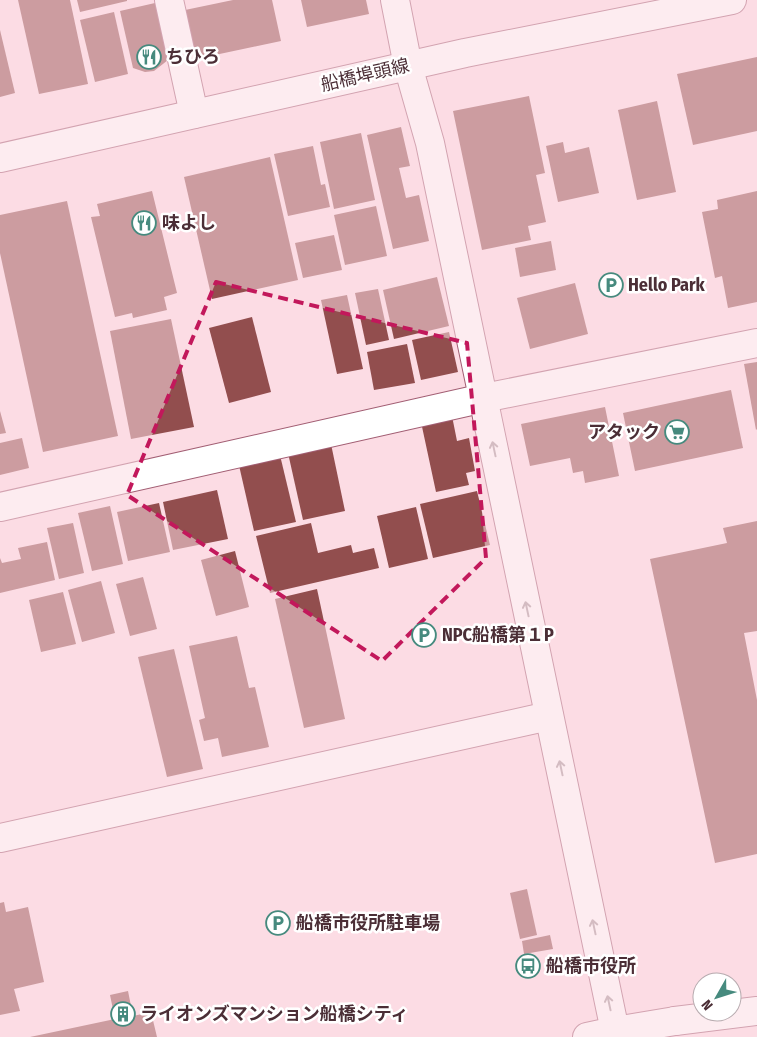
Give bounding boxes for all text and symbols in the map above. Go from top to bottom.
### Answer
restaurant icon: ちひろ [136,44,162,70]
place label: ちひろ [166,46,220,68]
street label: 船橋埠頭線 [319,54,411,96]
restaurant icon: 味よし [131,210,157,236]
place label: 味よし [162,212,216,234]
parking icon: Hello Park [598,272,624,298]
place label: Hello Park [628,274,706,296]
supermarket icon: アタック [664,419,690,445]
place label: アタック [588,421,660,443]
one-way arrow [489,442,499,458]
one-way arrow [522,601,532,617]
parking icon: NPC船橋第１P [411,622,437,648]
place label: NPC船橋第１P [442,624,554,646]
one-way arrow [556,760,565,776]
parking icon: 船橋市役所駐車場 [265,910,291,936]
place label: 船橋市役所駐車場 [296,912,440,934]
one-way arrow [589,919,598,935]
bus stop icon: 船橋市役所 [515,953,541,979]
place label: 船橋市役所 [546,955,636,977]
north arrow [692,972,742,1022]
one-way arrow [604,995,614,1011]
text: N [698,996,717,1013]
building icon: ライオンズマンション船橋シティ [110,1001,136,1027]
place label: ライオンズマンション船橋シティ [140,1003,409,1025]

